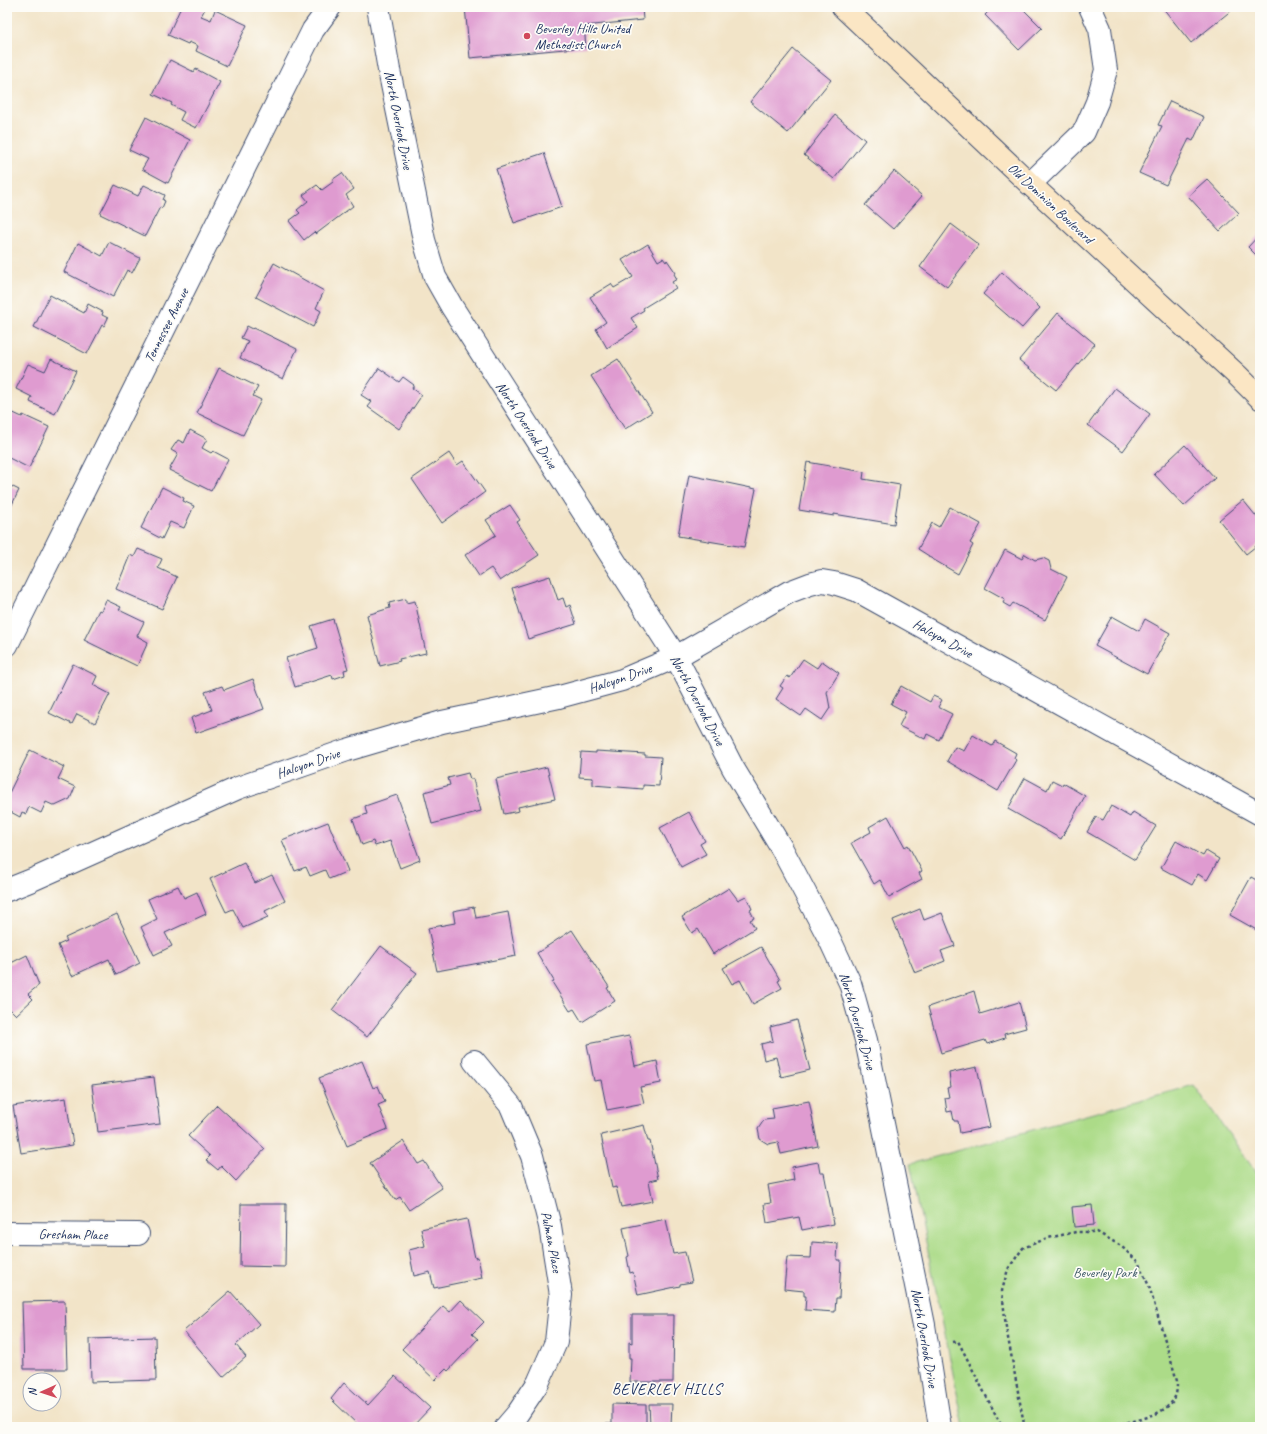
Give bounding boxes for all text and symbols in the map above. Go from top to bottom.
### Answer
place label: Beverley Hills United Methodist Church [535,20,633,53]
marker: Beverley Hills United Methodist Church [522,31,532,41]
street label: North Overlook Drive [381,69,417,172]
street label: Old Dominion Boulevard [1004,159,1099,249]
street label: Tennessee Avenue [140,284,193,365]
street label: North Overlook Drive [492,379,562,473]
street label: Halcyon Drive [910,615,977,662]
street label: North Overlook Drive [667,652,729,750]
street label: Halcyon Drive [586,659,655,697]
street label: Halcyon Drive [274,744,343,782]
street label: North Overlook Drive [836,971,880,1073]
street label: Pulman Place [537,1210,566,1275]
street label: Gresham Place [38,1225,109,1244]
park label: Beverley Park [1073,1264,1138,1281]
street label: North Overlook Drive [907,1287,942,1390]
north arrow [22,1372,62,1412]
district label: BEVERLEY HILLS [612,1380,724,1399]
text: N [25,1387,39,1396]

